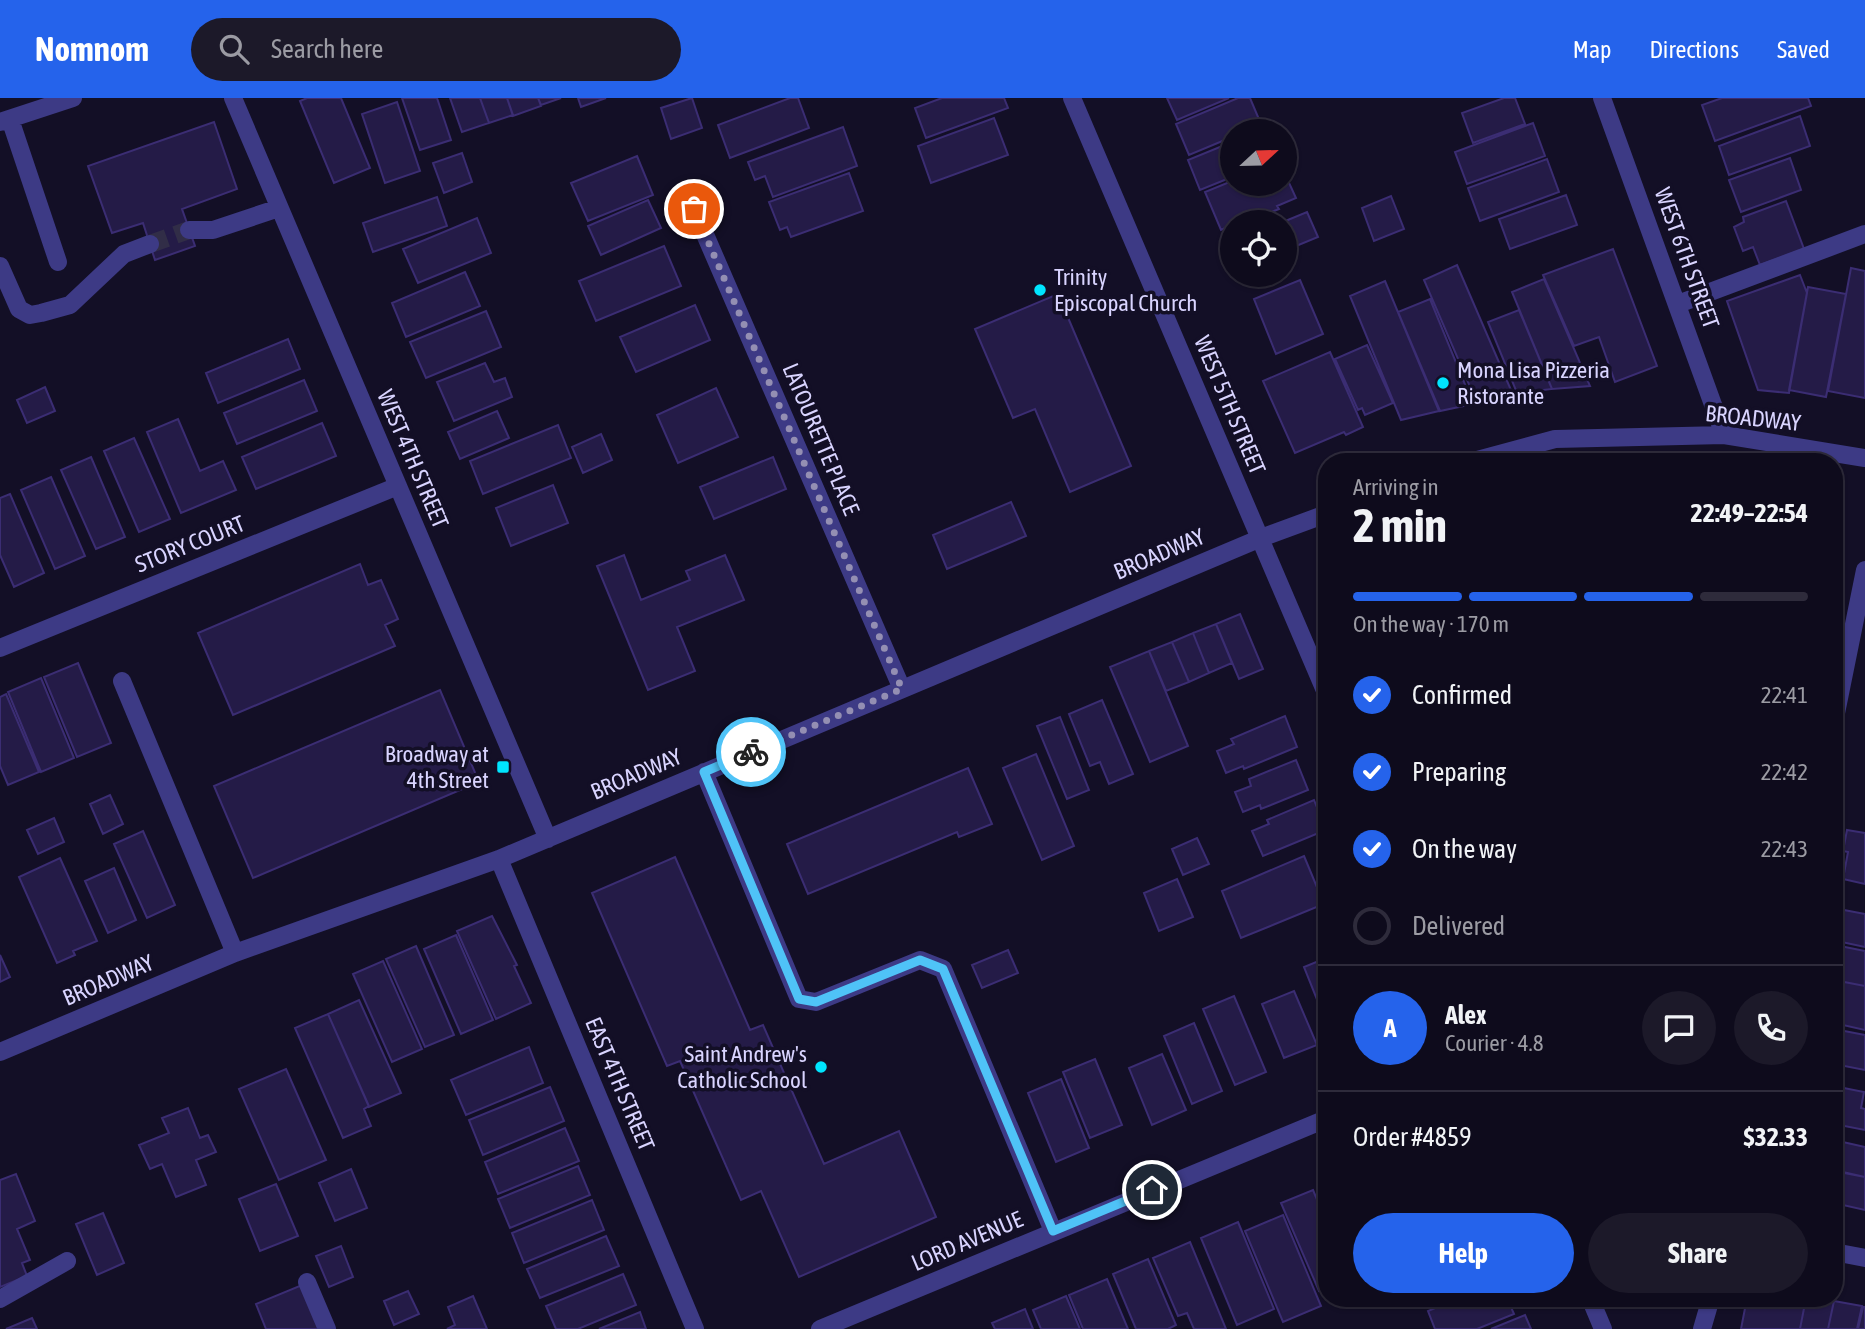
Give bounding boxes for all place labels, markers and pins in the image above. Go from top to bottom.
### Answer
pin [664,179,724,239]
place label: Trinity Episcopal Church [1054,264,1197,316]
marker: Trinity Episcopal Church [1032,282,1048,298]
place label: Mona Lisa Pizzeria Ristorante [1457,357,1610,409]
marker: Mona Lisa Pizzeria Ristorante [1435,375,1451,391]
place label: Broadway at 4th Street [385,741,489,793]
marker: Broadway at 4th Street [495,759,511,775]
place label: Saint Andrew's Catholic School [677,1041,807,1093]
marker: Saint Andrew's Catholic School [813,1059,829,1075]
pin [1122,1160,1182,1220]

